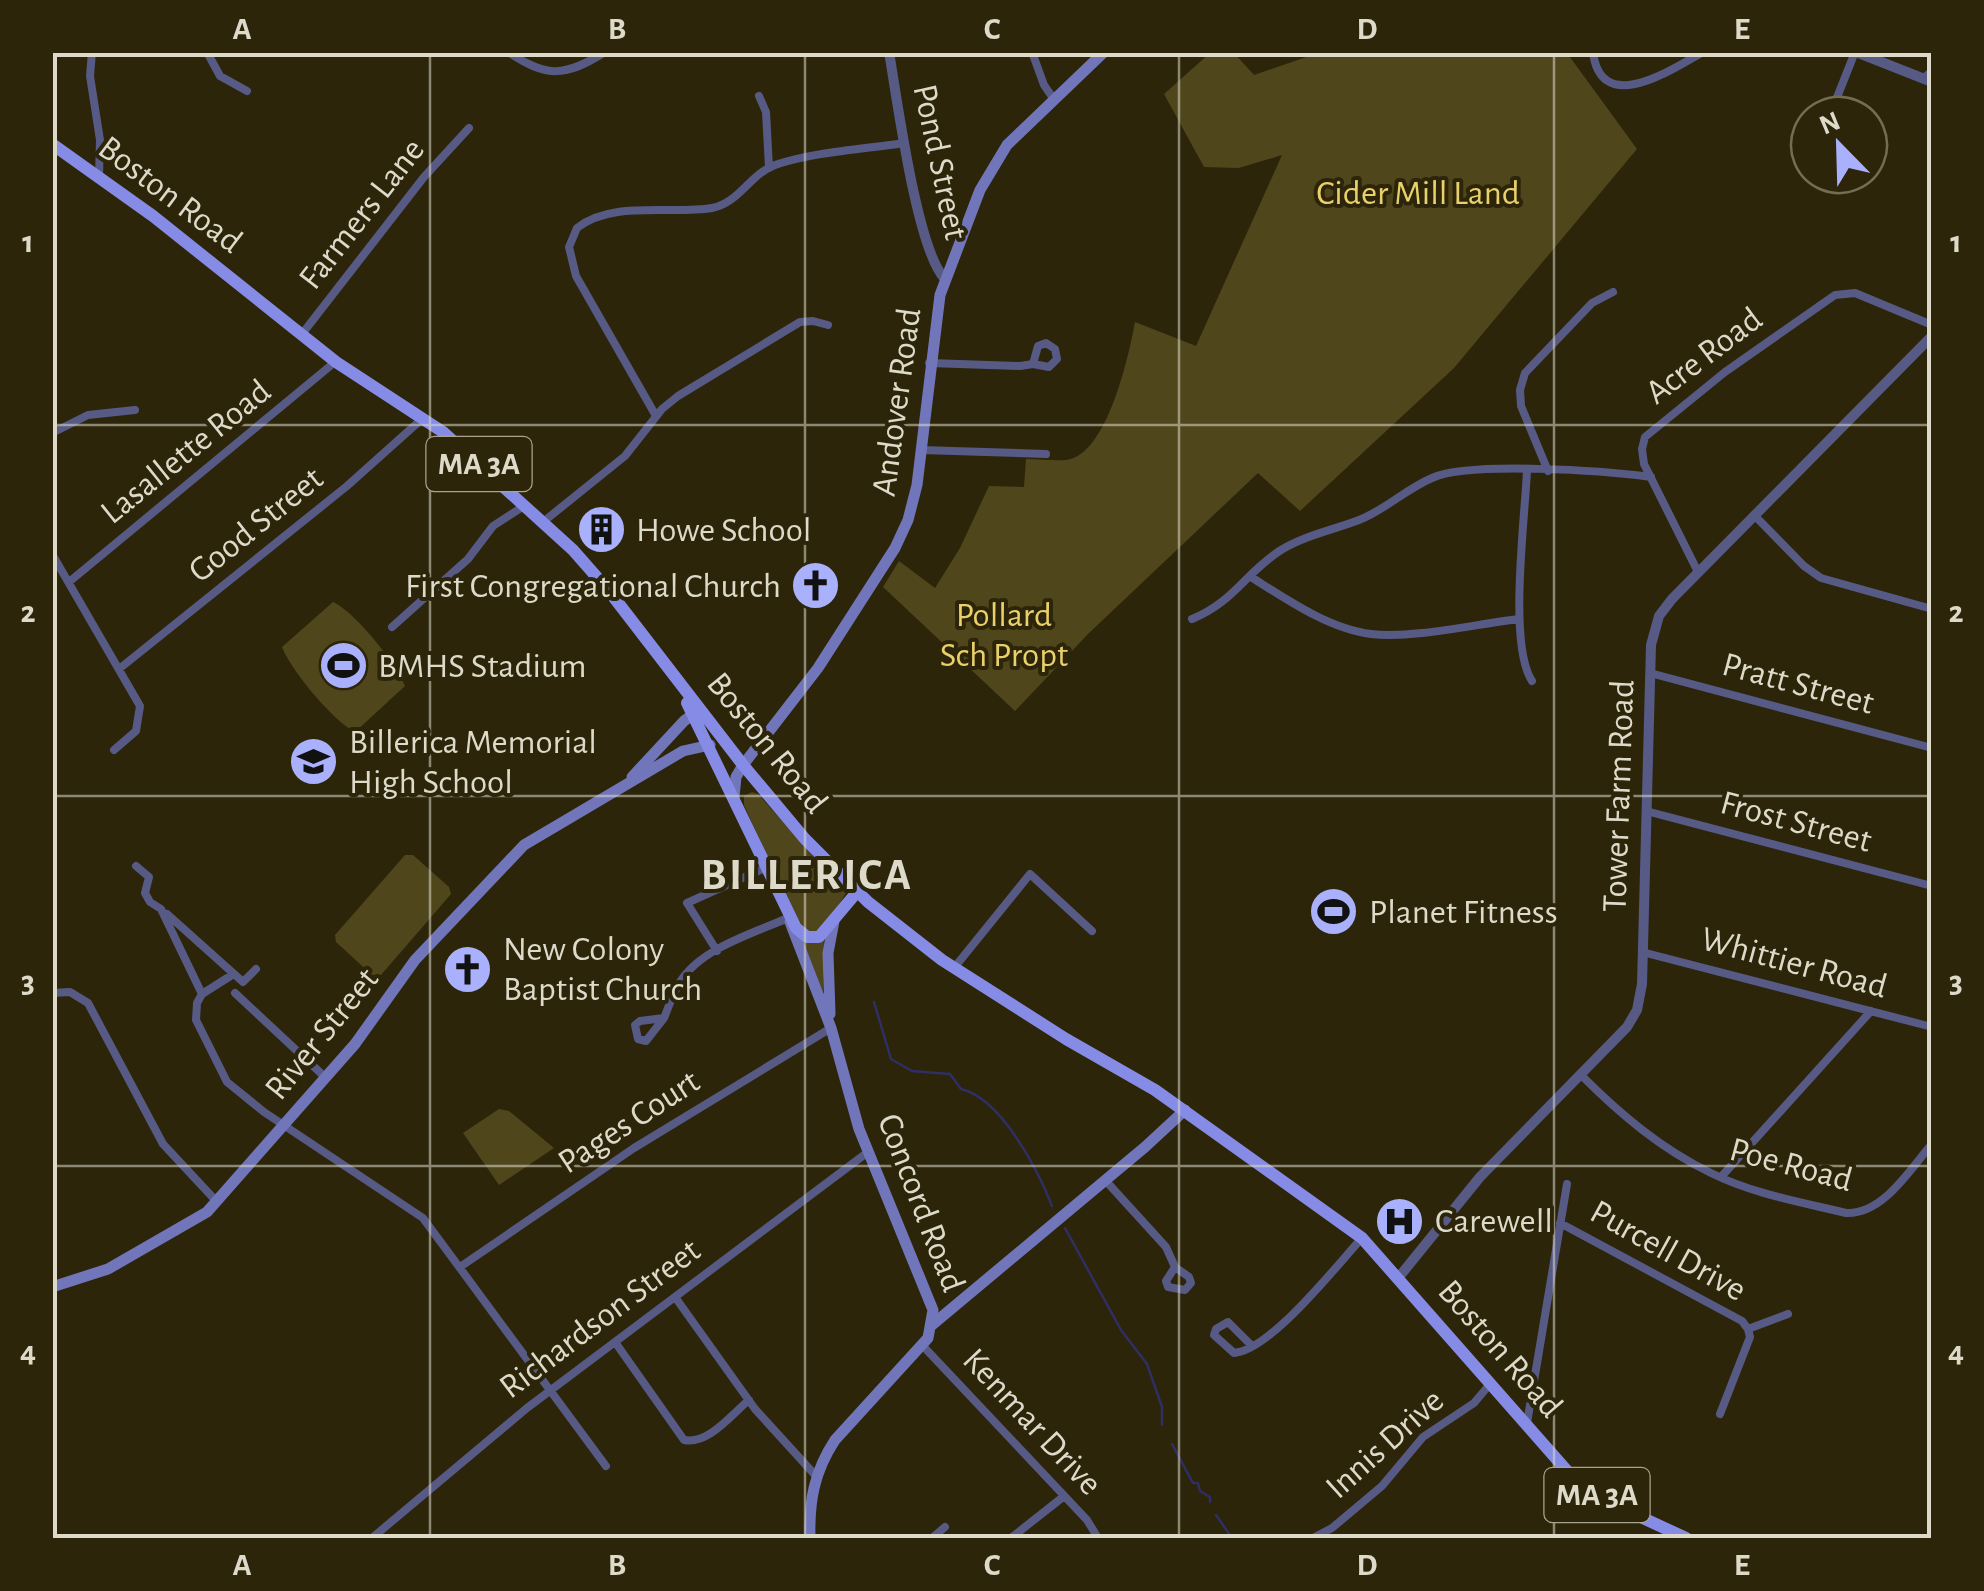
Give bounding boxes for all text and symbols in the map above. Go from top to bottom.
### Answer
text: A [232,13,252,45]
text: B [608,13,626,45]
text: C [984,13,1001,45]
text: D [1357,13,1378,45]
text: E [1734,13,1750,45]
street label: Pond Street [906,81,974,243]
north arrow [1789,95,1889,195]
text: N [1816,107,1844,141]
street label: Boston Road [92,130,248,260]
street label: Farmers Lane [293,132,431,296]
park label: Cider Mill Land [1316,176,1520,211]
text: 1 [22,226,34,258]
text: 1 [1950,226,1962,258]
street label: Acre Road [1639,301,1769,411]
street label: Andover Road [866,306,928,498]
street label: Lasallette Road [95,373,277,531]
road number: MA 3A [426,437,532,491]
street label: Good Street [182,461,330,589]
building icon: Howe School [575,504,627,556]
place label: Howe School [636,513,811,548]
church icon: First Congregational Church [790,560,842,612]
place label: First Congregational Church [405,569,781,604]
text: 2 [20,596,36,628]
text: 2 [1948,596,1964,628]
park label: Pollard Sch Propt [940,598,1068,673]
sports icon: BMHS Stadium [317,640,369,692]
street label: Pratt Street [1718,647,1878,721]
place label: BMHS Stadium [378,649,587,684]
street label: Boston Road [700,666,834,820]
street label: Tower Farm Road [1597,679,1641,913]
place label: Billerica Memorial High School [349,725,597,800]
school or university icon: Billerica Memorial High School [288,736,340,788]
street label: Frost Street [1717,785,1875,859]
district label: BILLERICA [700,853,914,898]
sports icon: Planet Fitness [1308,886,1360,938]
place label: Planet Fitness [1369,895,1558,930]
street label: Whittier Road [1697,921,1891,1005]
place label: New Colony Baptist Church [503,932,702,1007]
church icon: New Colony Baptist Church [442,943,494,995]
street label: River Street [259,962,385,1106]
text: 3 [21,966,35,998]
text: 3 [1949,966,1963,998]
street label: Pages Court [552,1064,706,1180]
street label: Concord Road [871,1109,971,1297]
street label: Poe Road [1726,1132,1856,1198]
street label: Purcell Drive [1584,1194,1752,1308]
hospital icon: Carewell [1374,1195,1426,1247]
place label: Carewell [1435,1204,1553,1239]
street label: Richardson Street [493,1233,707,1405]
street label: Boston Road [1431,1274,1569,1424]
text: 4 [20,1336,36,1368]
text: 4 [1948,1336,1964,1368]
street label: Kenmar Drive [956,1342,1108,1502]
street label: Innis Drive [1319,1383,1451,1505]
road number: MA 3A [1544,1468,1650,1522]
text: A [232,1549,252,1581]
text: B [608,1549,626,1581]
text: C [984,1549,1001,1581]
text: D [1357,1549,1378,1581]
text: E [1734,1549,1750,1581]

